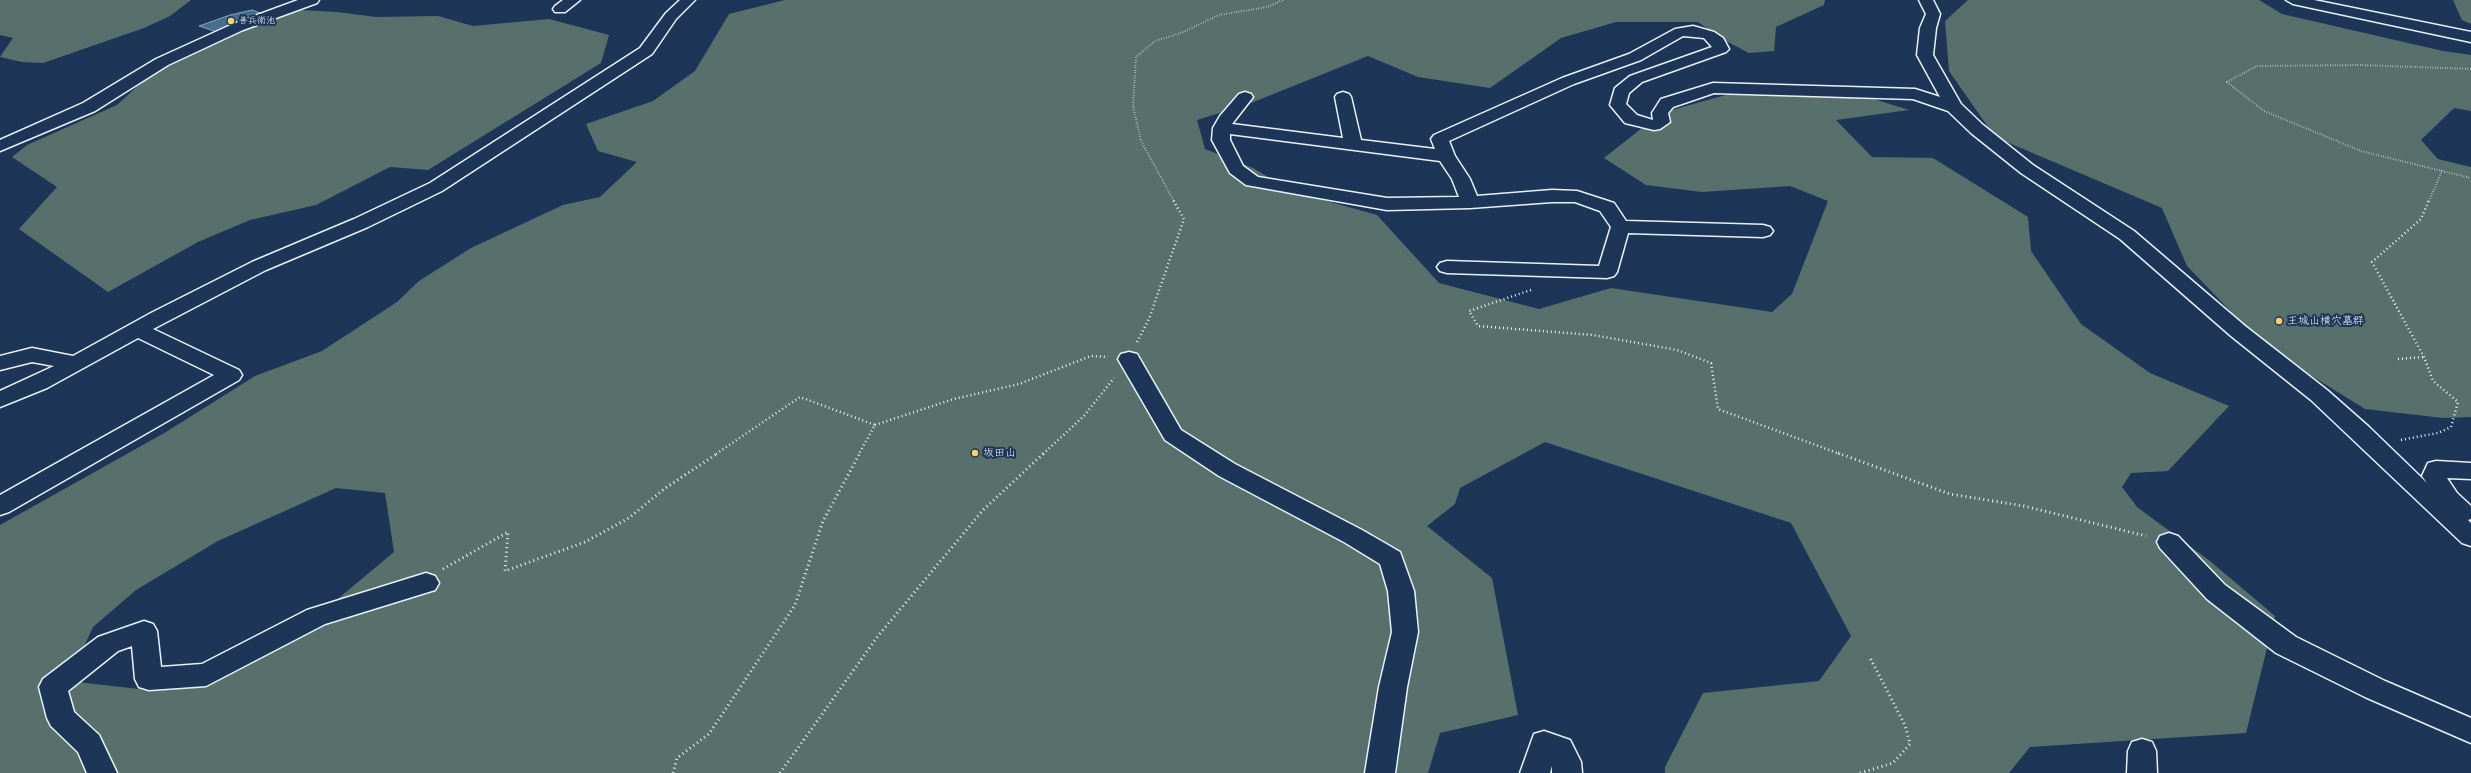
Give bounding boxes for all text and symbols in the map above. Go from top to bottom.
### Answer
marker: 善兵衛池 [226,16,236,26]
place label: 善兵衛池 [239,16,275,26]
place label: 王城山横穴墓群 [2287,314,2364,328]
marker: 王城山横穴墓群 [2274,316,2284,326]
place label: 坂田山 [983,446,1016,460]
marker: 坂田山 [970,448,980,458]

